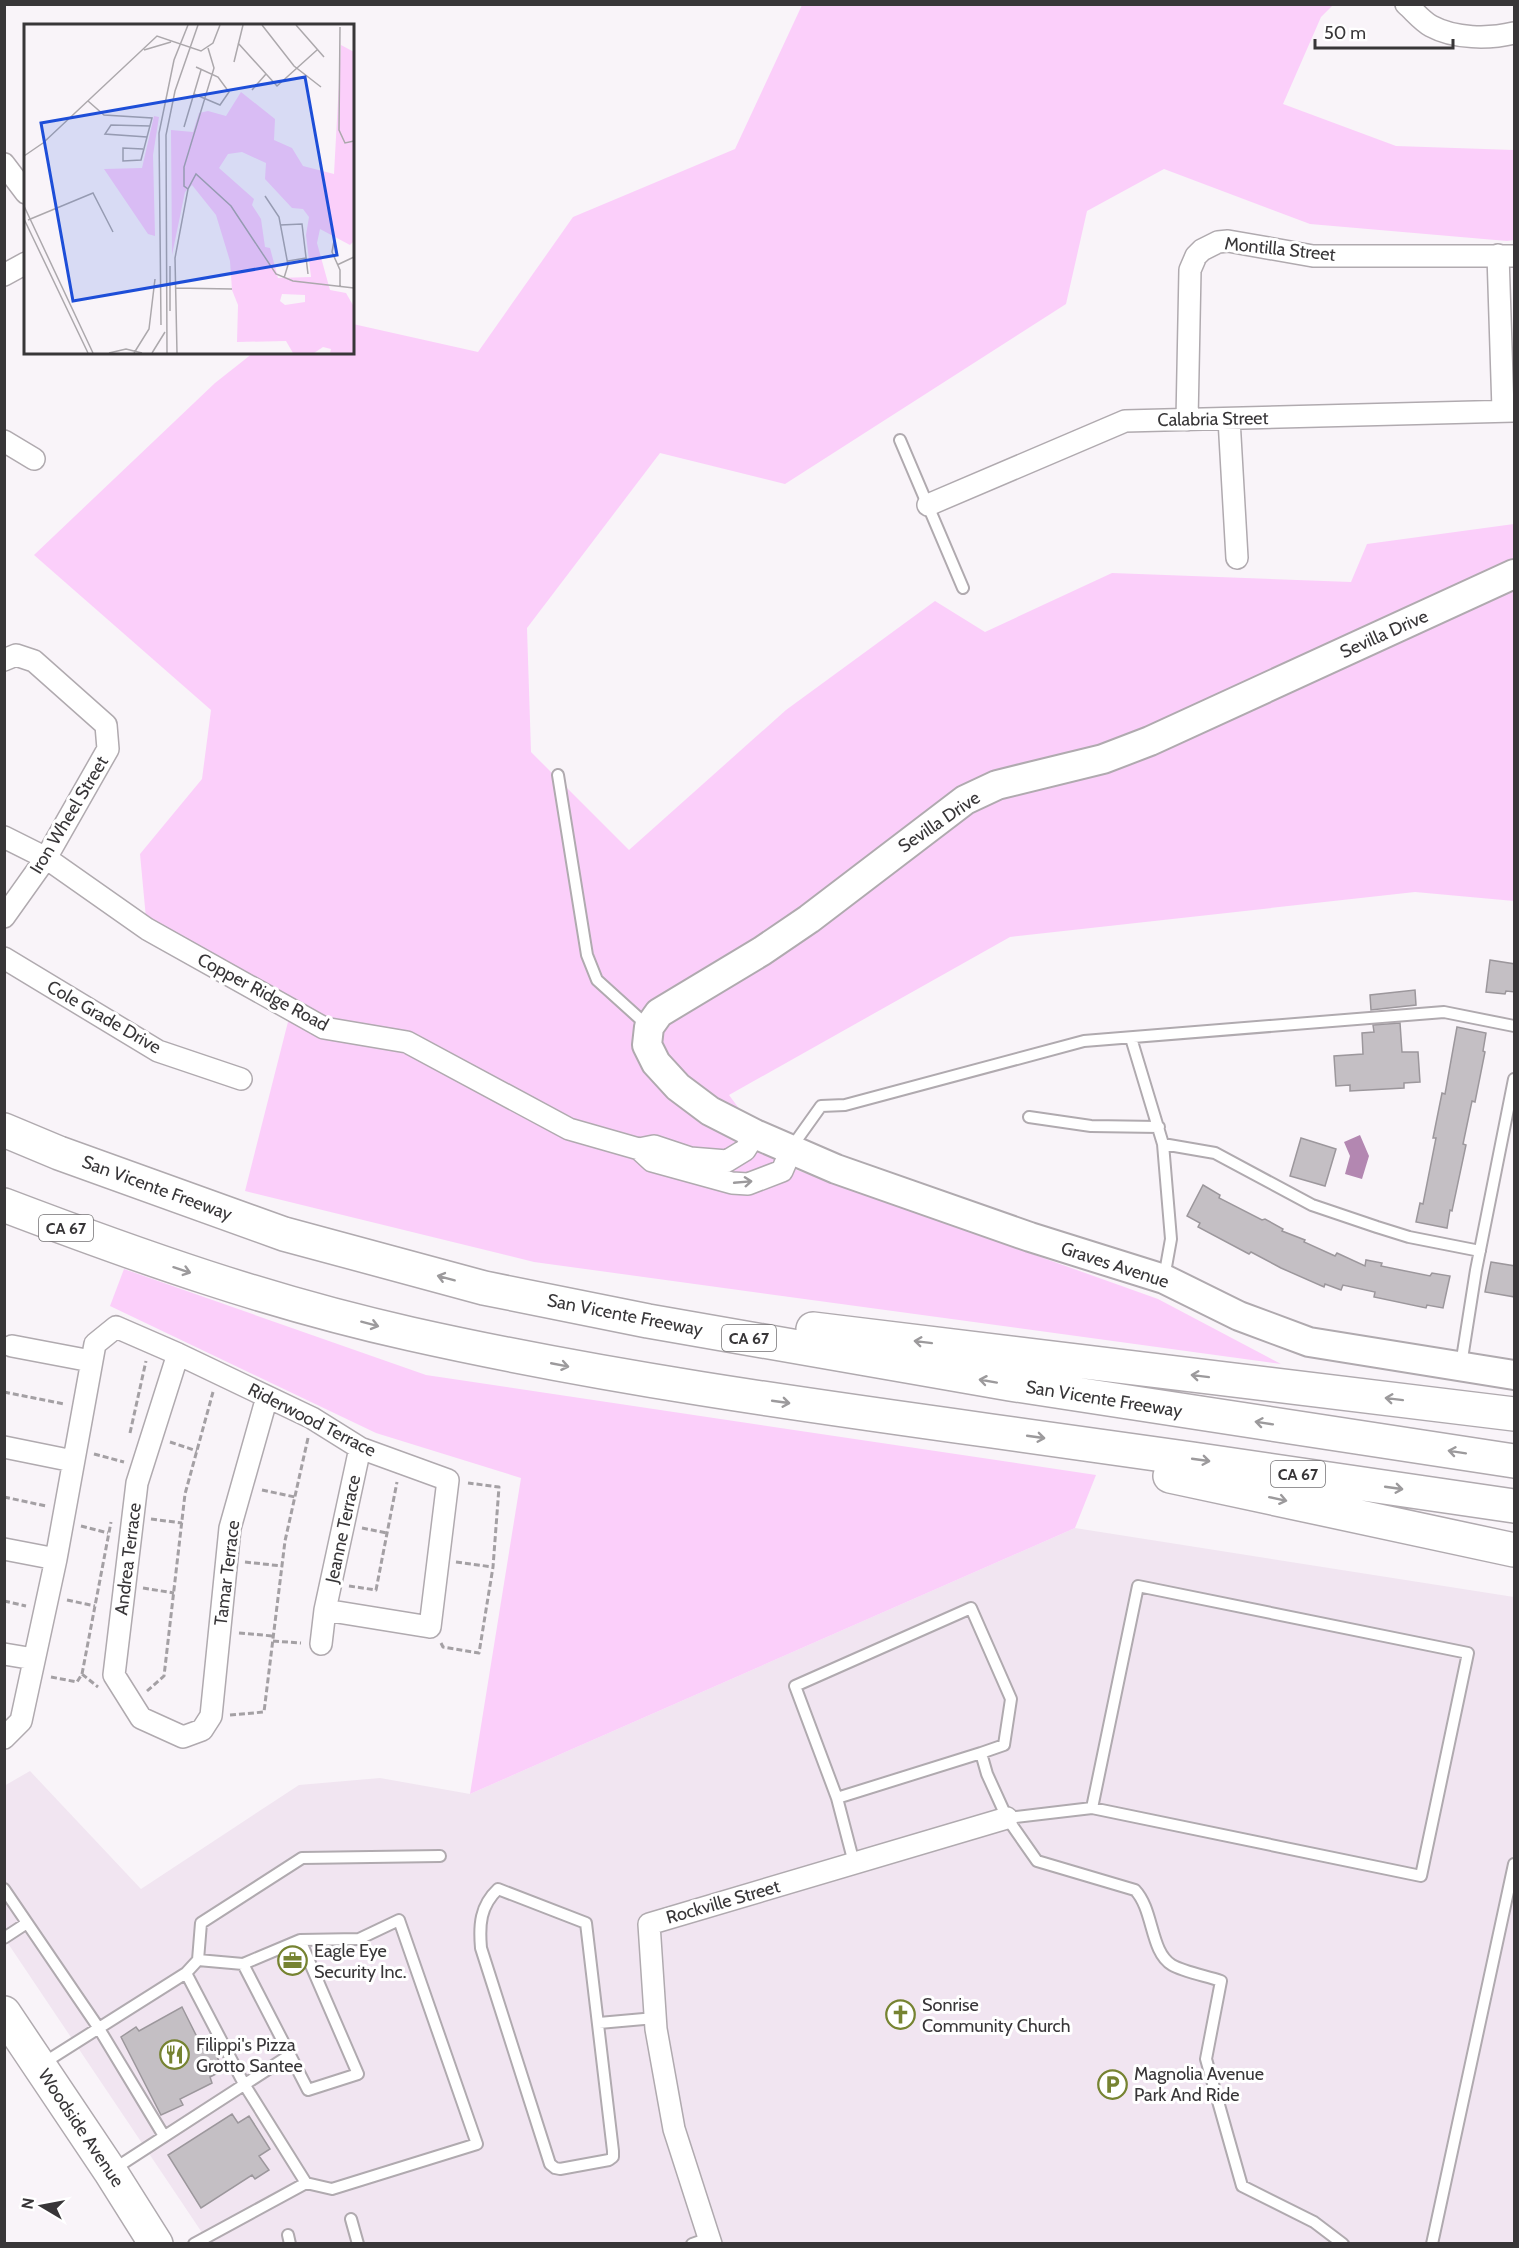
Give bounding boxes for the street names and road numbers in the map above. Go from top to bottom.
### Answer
street label: Montilla Street [1223,232,1337,266]
street label: Calabria Street [1157,407,1269,431]
street label: Sevilla Drive [1337,605,1431,663]
street label: Iron Wheel Street [25,752,113,878]
street label: Sevilla Drive [894,787,984,857]
street label: Copper Ridge Road [194,948,332,1036]
street label: Cole Grade Drive [43,975,165,1059]
street label: San Vicente Freeway [79,1151,235,1225]
road number: CA 67 [39,1215,93,1241]
street label: Graves Avenue [1058,1237,1172,1293]
street label: San Vicente Freeway [545,1289,705,1341]
road number: CA 67 [722,1325,776,1351]
street label: San Vicente Freeway [1024,1376,1184,1422]
street label: Riderwood Terrace [244,1378,380,1462]
road number: CA 67 [1271,1461,1325,1487]
street label: Jeanne Terrace [321,1473,365,1586]
street label: Andrea Terrace [110,1502,146,1616]
street label: Tamar Terrace [210,1519,244,1627]
street label: Rockville Street [664,1875,782,1929]
street label: Woodside Avenue [33,2065,129,2191]

